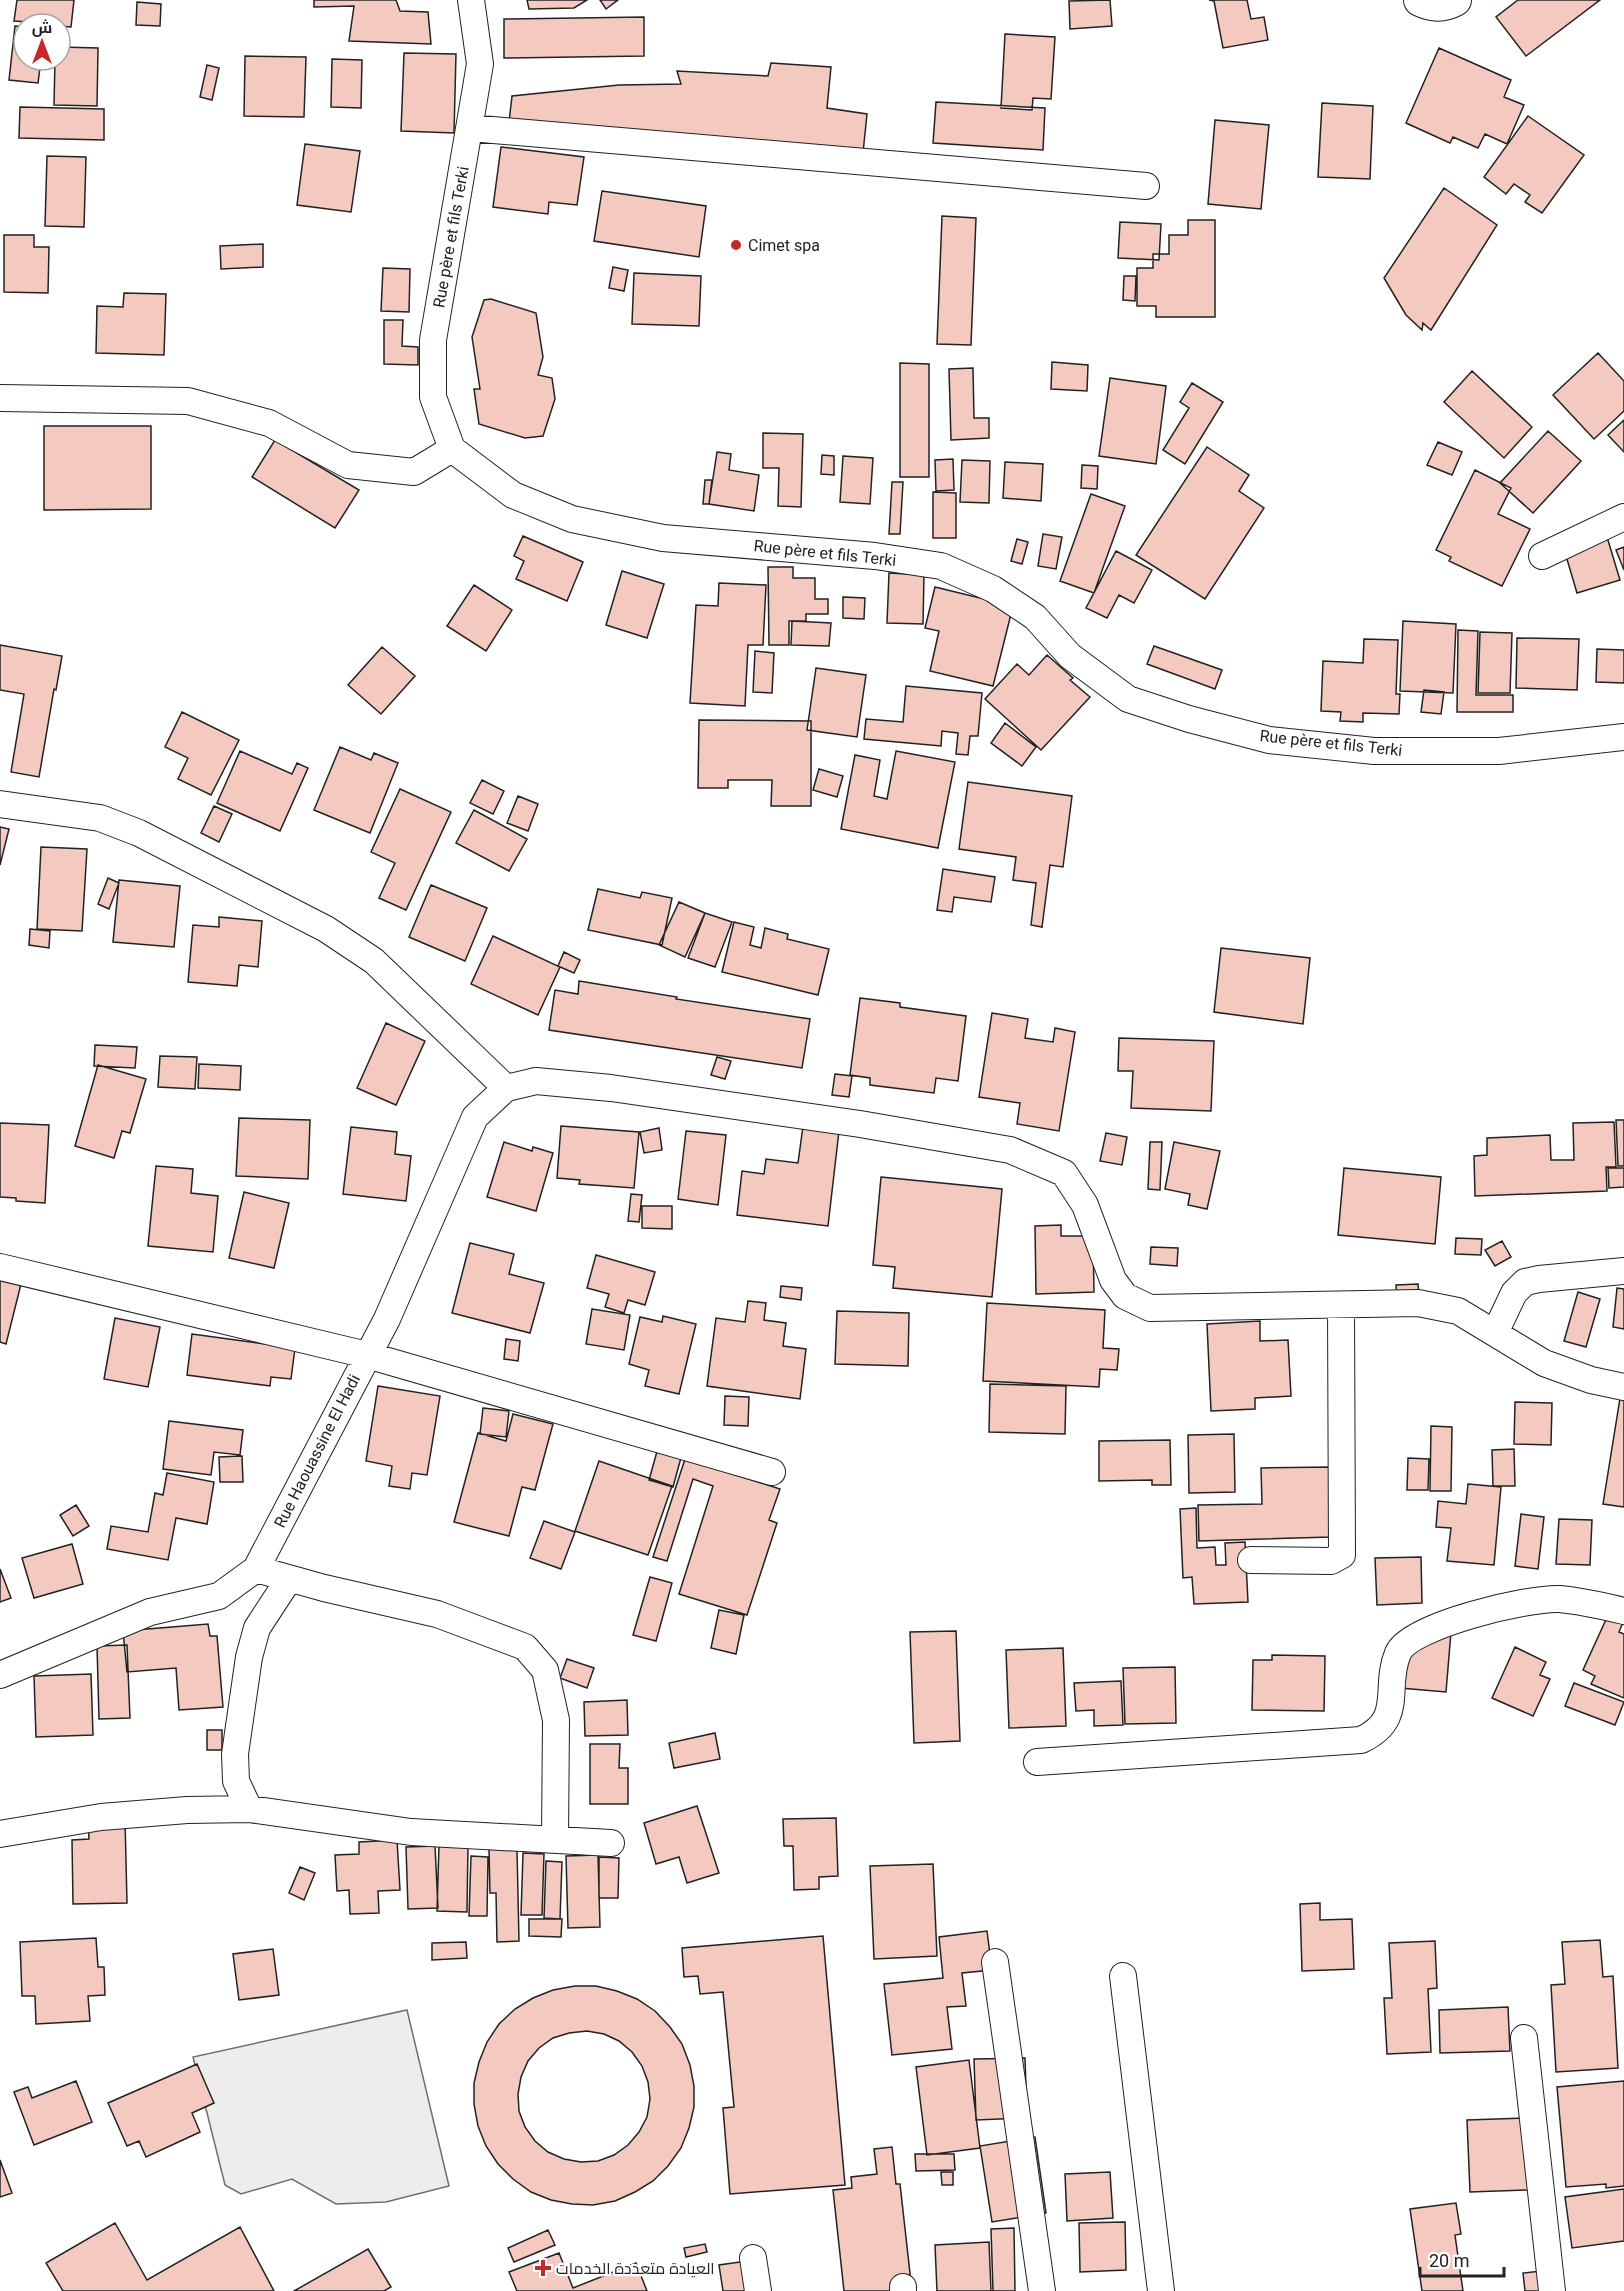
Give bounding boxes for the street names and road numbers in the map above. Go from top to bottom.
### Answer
street label: Rue père et fils Terki [429,165,473,309]
street label: Rue père et fils Terki [753,536,897,570]
street label: Rue père et fils Terki [1259,726,1403,760]
street label: Rue Haouassine El Hadi [270,1371,364,1531]

